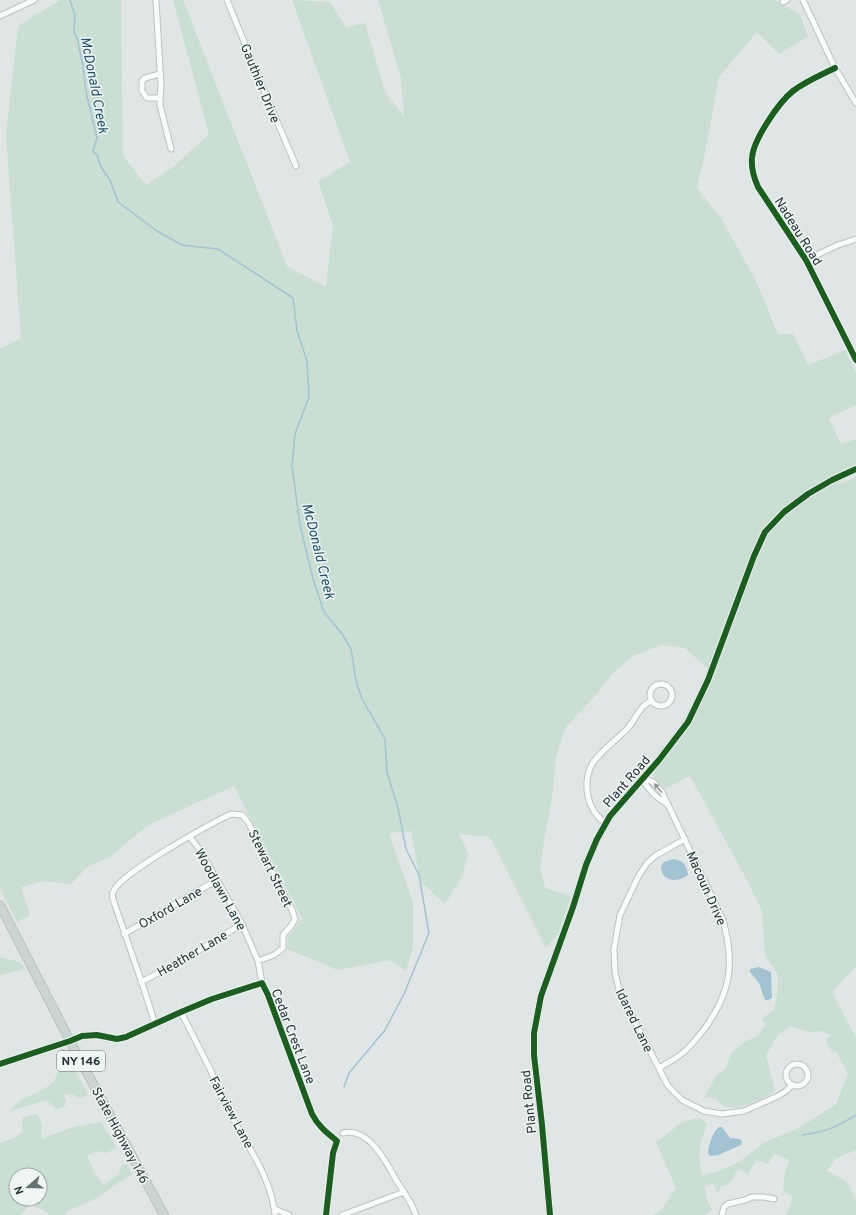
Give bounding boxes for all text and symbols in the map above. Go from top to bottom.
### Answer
water label: McDonald Creek [76,35,111,136]
street label: Gauthier Drive [236,42,282,126]
street label: Nadeau Road [770,195,825,269]
water label: McDonald Creek [297,502,338,602]
street label: Plant Road [601,753,654,812]
one-way arrow [654,783,662,794]
street label: Stewart Street [243,827,295,910]
street label: Woodlawn Lane [190,846,248,934]
street label: Macoun Drive [682,849,729,928]
street label: Oxford Lane [136,884,206,933]
street label: Heather Lane [155,928,231,981]
street label: Idared Lane [611,986,656,1055]
street label: Cedar Crest Lane [267,987,318,1087]
road number: NY 146 [57,1051,105,1071]
street label: Plant Road [519,1069,541,1134]
street label: Fairview Lane [204,1074,256,1152]
street label: State Highway 146 [87,1085,151,1187]
north arrow [8,1167,48,1207]
text: N [12,1184,27,1196]

